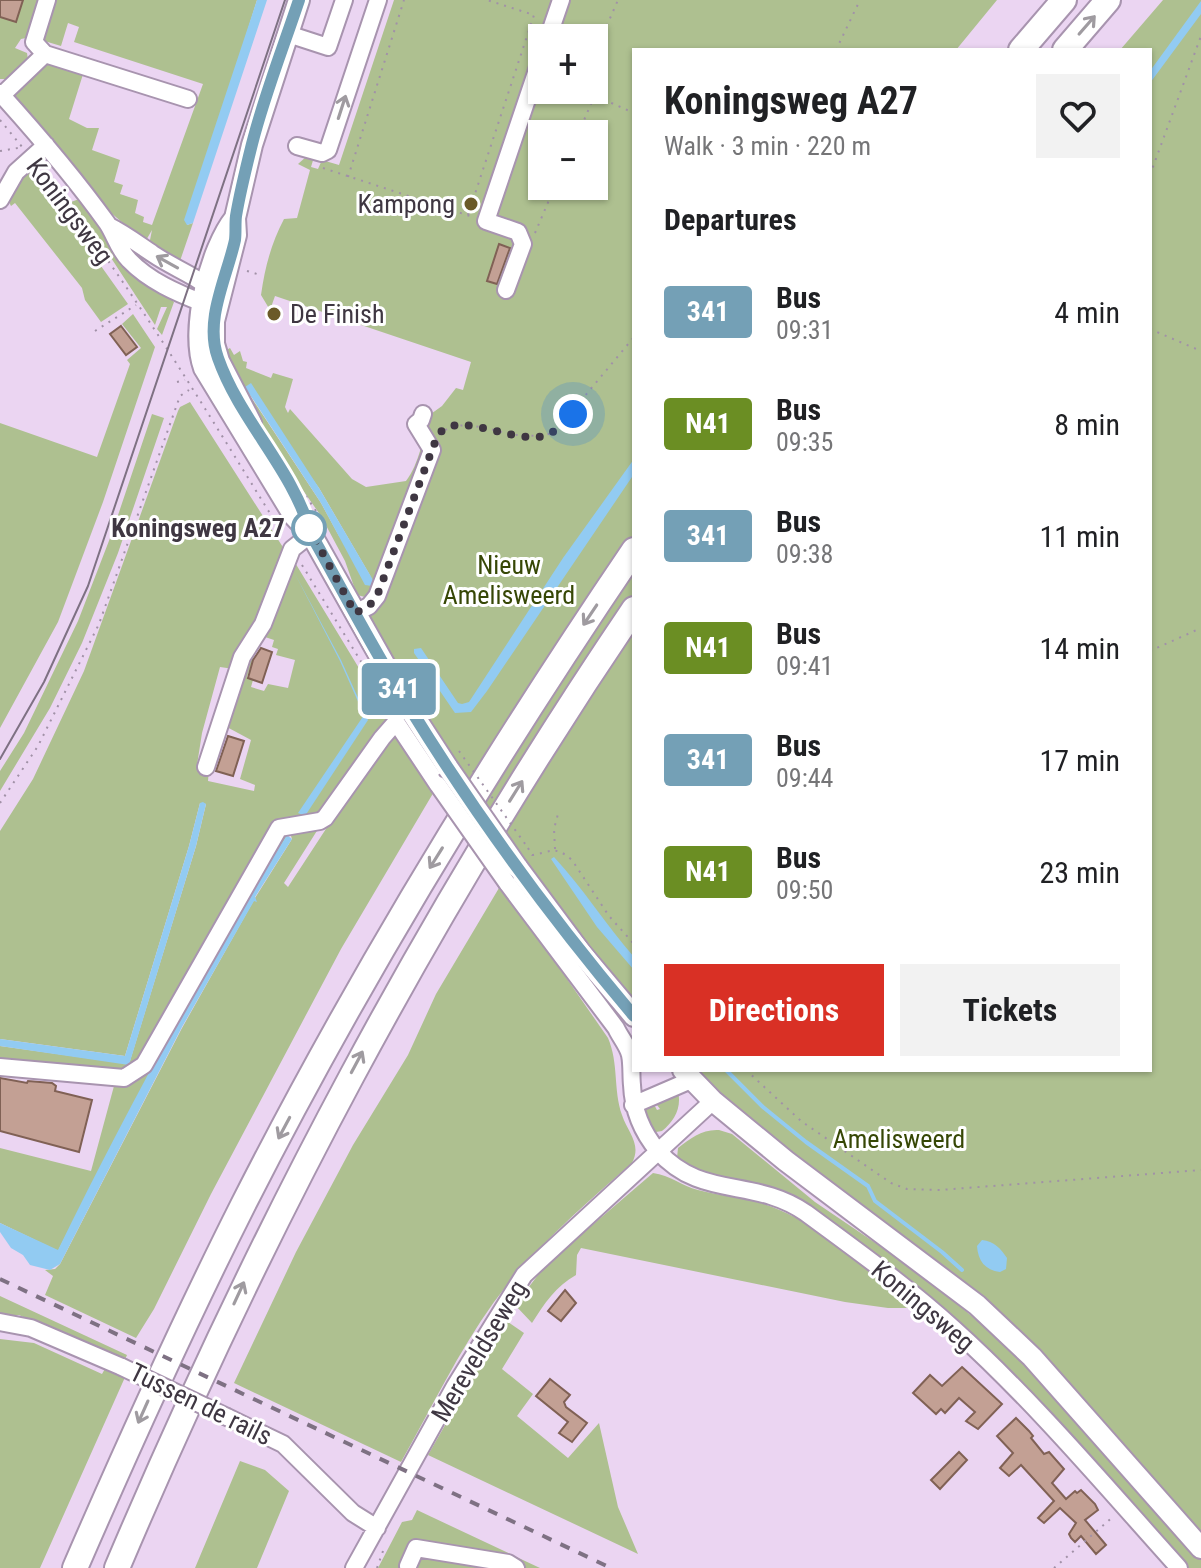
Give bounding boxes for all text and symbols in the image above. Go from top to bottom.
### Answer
one-way arrow [1078,15,1096,36]
map controls [528,24,608,200]
button: + [528,24,608,104]
button: heart [1036,74,1120,158]
text: Koningsweg A27 [664,79,918,123]
one-way arrow [336,95,351,120]
button: − [528,120,608,200]
text: Walk · 3 min · 220 m [664,131,871,161]
street label: Koningsweg [21,152,119,270]
place label: Kampong [358,189,455,219]
marker: Kampong [462,195,480,213]
text: Departures [664,202,797,237]
one-way arrow [156,254,179,270]
text: Bus [776,280,821,315]
text: 341 [687,295,729,328]
text: 4 min [1054,295,1120,330]
place label: De Finish [290,299,384,329]
marker: De Finish [265,305,283,323]
text: 09:31 [776,315,833,345]
text: Bus [776,392,821,427]
your location [553,394,593,434]
text: N41 [685,407,731,440]
text: 8 min [1054,407,1120,442]
text: 09:35 [776,427,833,457]
text: Bus [776,504,821,539]
marker: Koningsweg A27 [292,511,326,545]
place label: Koningsweg A27 [111,513,285,543]
text: 341 [687,519,729,552]
text: 11 min [1039,519,1120,554]
text: 09:38 [776,539,833,569]
park label: Nieuw Amelisweerd [443,550,575,610]
one-way arrow [582,603,598,626]
text: Bus [776,616,821,651]
text: N41 [685,631,731,664]
text: 14 min [1039,631,1120,666]
text: 09:41 [776,651,833,681]
line badge: 341 [353,663,445,715]
text: 341 [378,672,420,705]
text: Bus [776,728,821,763]
text: 341 [687,743,729,776]
text: 17 min [1039,743,1120,778]
text: 09:44 [776,763,833,793]
one-way arrow [508,780,524,803]
text: Bus [776,840,821,875]
one-way arrow [428,846,444,869]
text: N41 [685,855,731,888]
text: 23 min [1039,855,1120,890]
text: 09:50 [776,875,833,905]
button: Directions [664,964,884,1056]
button: Tickets [900,964,1120,1056]
one-way arrow [350,1050,366,1074]
one-way arrow [275,1116,291,1140]
park label: Amelisweerd [833,1124,965,1154]
street label: Koningsweg [866,1254,980,1358]
street label: Mereveldseweg [425,1275,533,1427]
one-way arrow [232,1282,247,1306]
street label: Tussen de rails [125,1357,277,1451]
one-way arrow [135,1400,150,1424]

